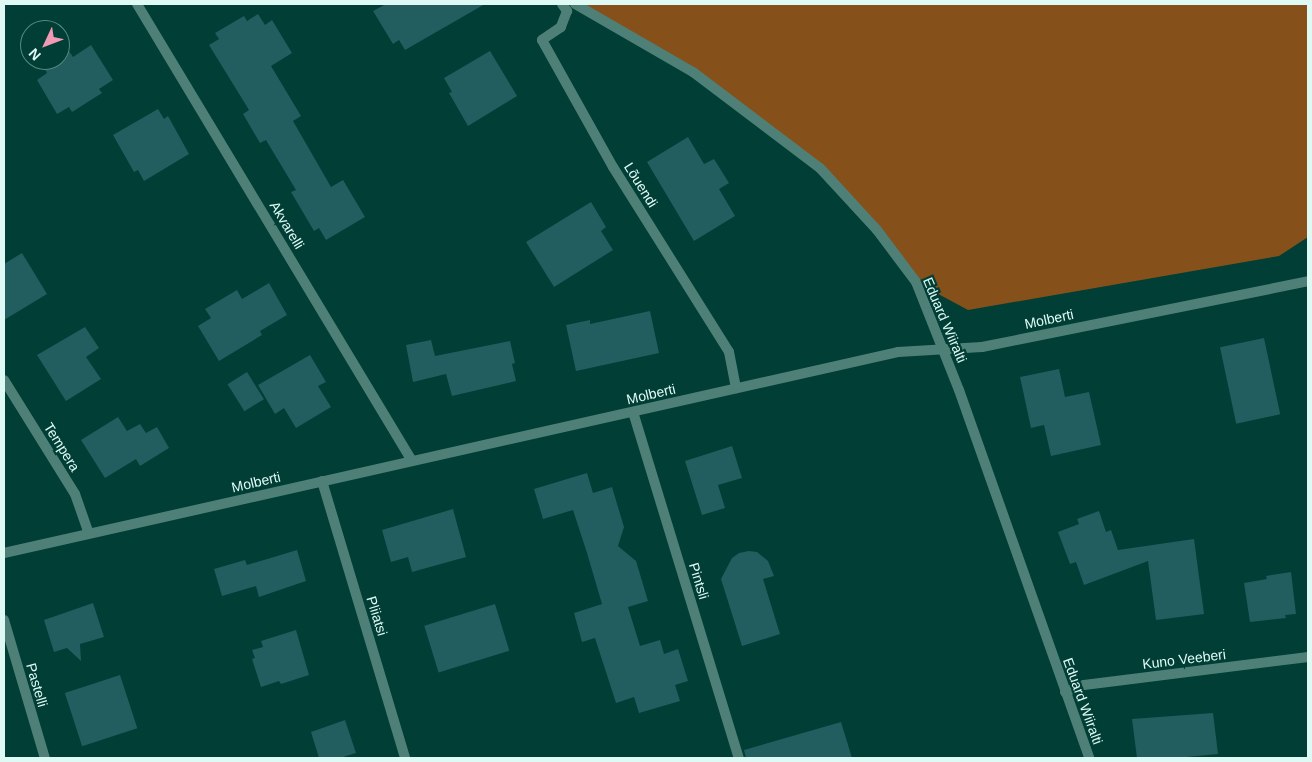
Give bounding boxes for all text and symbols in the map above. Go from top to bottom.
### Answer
north arrow [20,20,70,70]
text: N [25,45,44,64]
street label: Lõuendi [621,159,661,211]
street label: Akvarelli [266,198,308,252]
street label: Eduard Wiiralti [919,275,971,365]
street label: Molberti [1023,306,1075,332]
street label: Molberti [625,380,677,408]
street label: Tempera [40,419,84,475]
street label: Molberti [230,468,282,496]
street label: Pintsli [686,561,712,601]
street label: Pliiatsi [363,594,391,638]
street label: Kuno Veeberi [1141,646,1227,672]
street label: Eduard Wiiralti [1060,655,1106,747]
street label: Pastelli [23,661,51,709]

